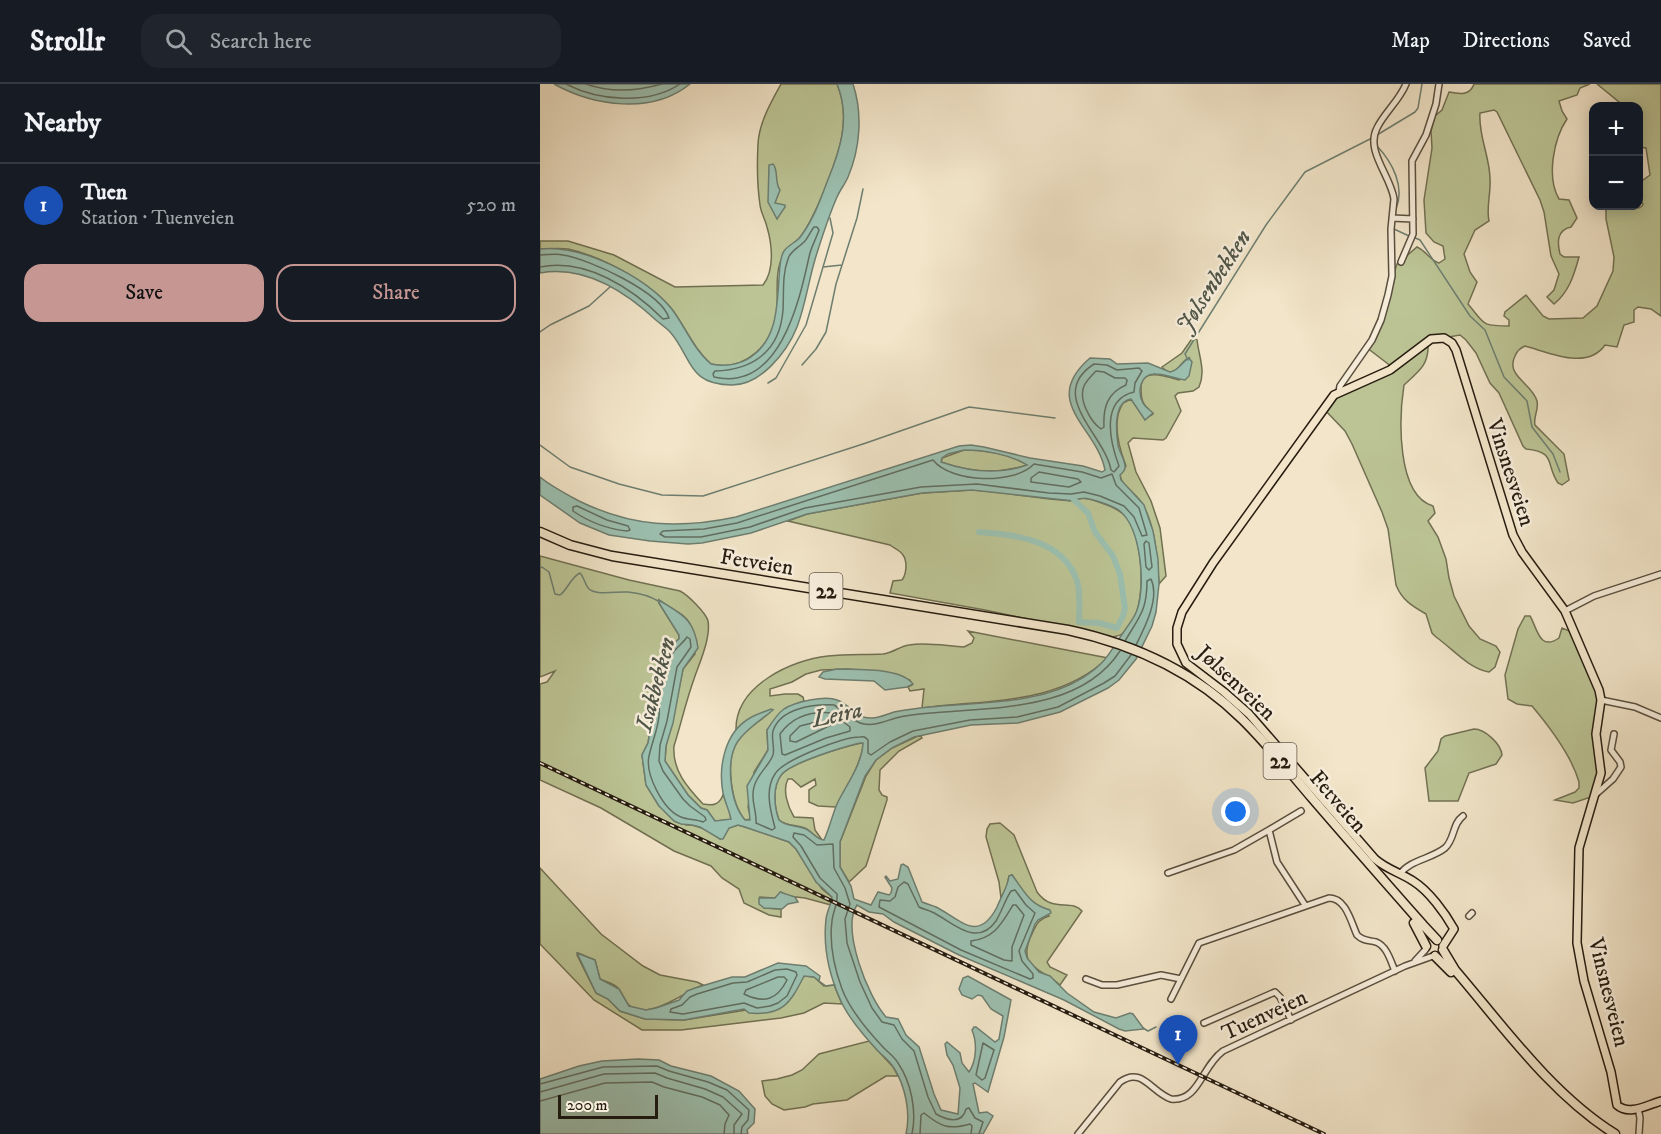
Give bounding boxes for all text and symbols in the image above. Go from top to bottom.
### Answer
search box [141,14,561,68]
text: Strollr [30,24,105,59]
icon: search [162,25,195,58]
text: Search here [210,28,312,55]
text: Map [1391,28,1430,54]
text: Directions [1463,28,1550,54]
text: Saved [1583,28,1631,54]
map controls [1589,102,1643,210]
button: + [1589,102,1643,156]
text: Nearby [24,107,101,140]
button: − [1589,156,1643,210]
text: Tuen [81,179,127,206]
text: 1 [40,193,47,218]
text: 520 m [466,193,516,218]
text: Station · Tuenveien [81,206,234,231]
water label: Jølsenbekken [1169,224,1258,339]
button: Save [24,264,264,322]
button: Share [276,264,516,322]
street label: Vinsnesveien [1480,414,1541,530]
street label: Fetveien [718,543,796,582]
road number: 22 [810,573,842,609]
water label: Isakbekken [629,634,683,737]
street label: Jølsenveien [1189,638,1282,727]
water label: Leira [807,695,865,735]
road number: 22 [1264,743,1296,779]
street label: Fetveien [1303,765,1373,839]
your location [1221,797,1250,826]
street label: Vinsnesveien [1582,934,1635,1050]
street label: Tuenveien [1218,984,1312,1047]
pin: 1 [1158,1016,1198,1065]
scale bar [558,1092,658,1120]
text: 200 m [567,1095,608,1115]

